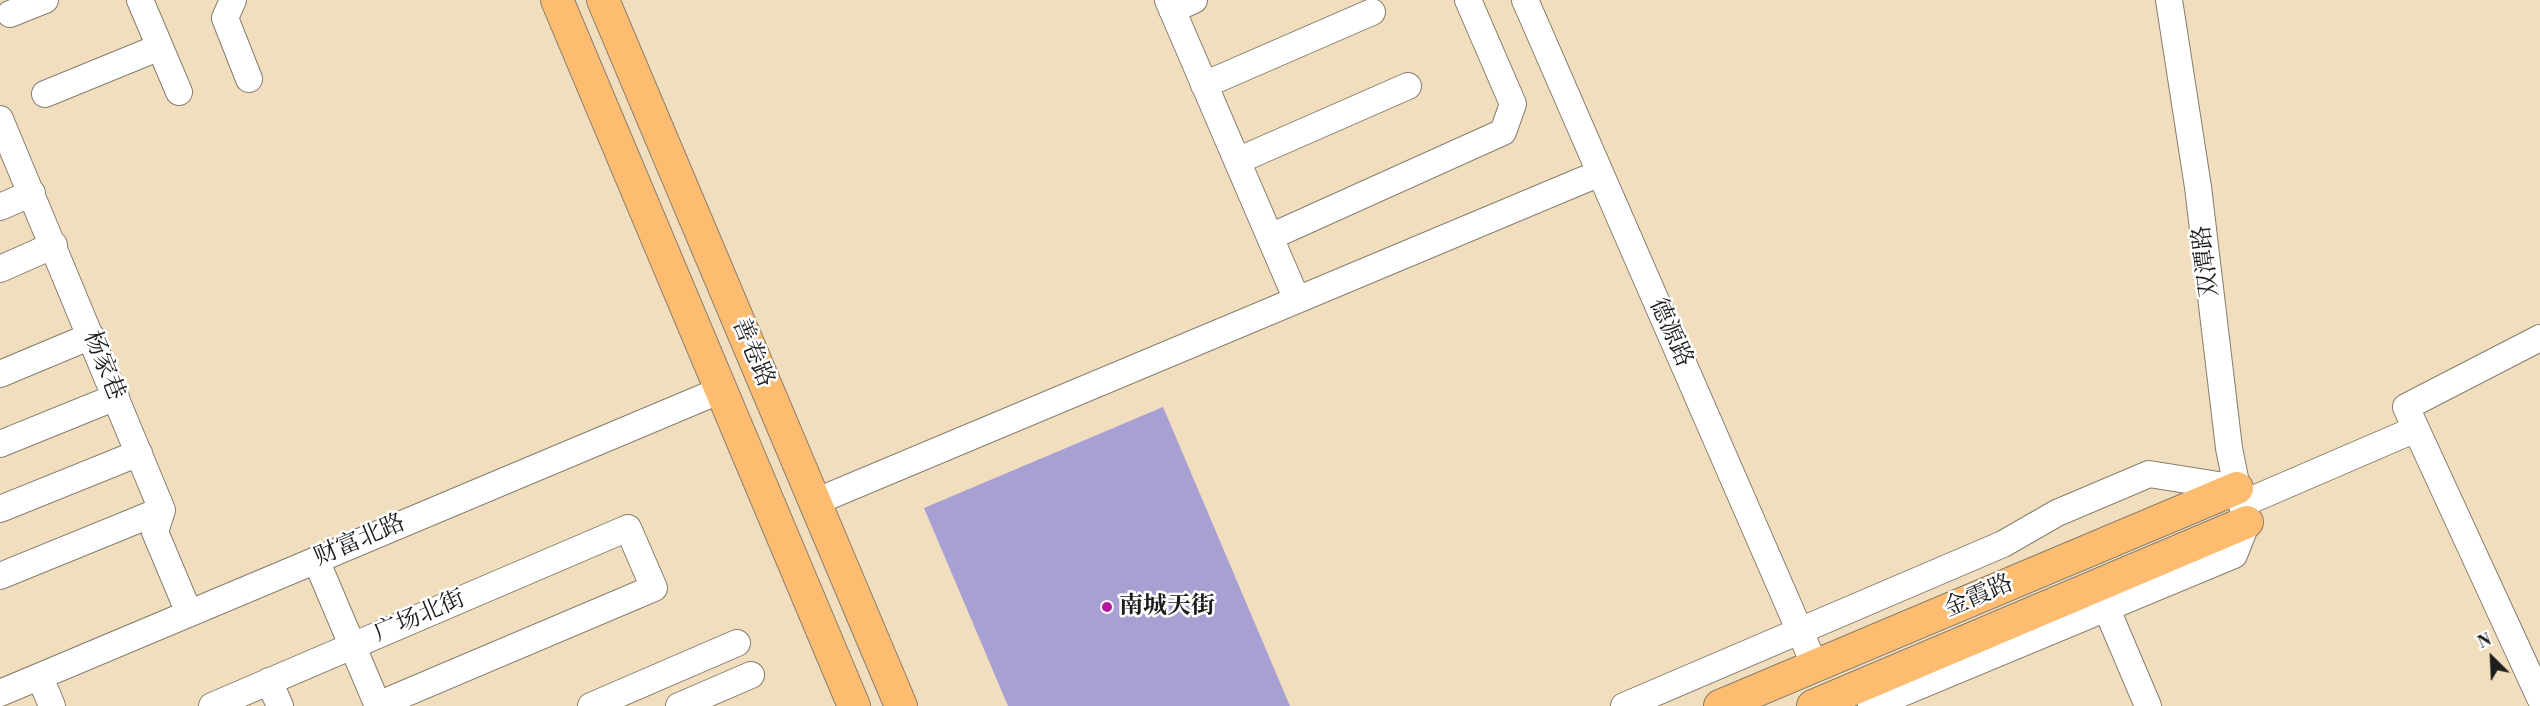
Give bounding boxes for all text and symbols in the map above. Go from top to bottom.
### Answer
street label: 双潭路 [2188,224,2226,298]
street label: 德源路 [1642,294,1698,372]
street label: 善卷路 [725,314,779,392]
street label: 杨家巷 [76,327,130,405]
street label: 财富北路 [310,509,410,573]
street label: 金霞路 [1940,570,2018,624]
street label: 广场北街 [370,585,470,649]
place label: 南城天街 [1119,593,1215,621]
marker: 南城天街 [1100,600,1114,614]
north arrow [2462,628,2522,688]
text: N [2475,630,2495,653]

